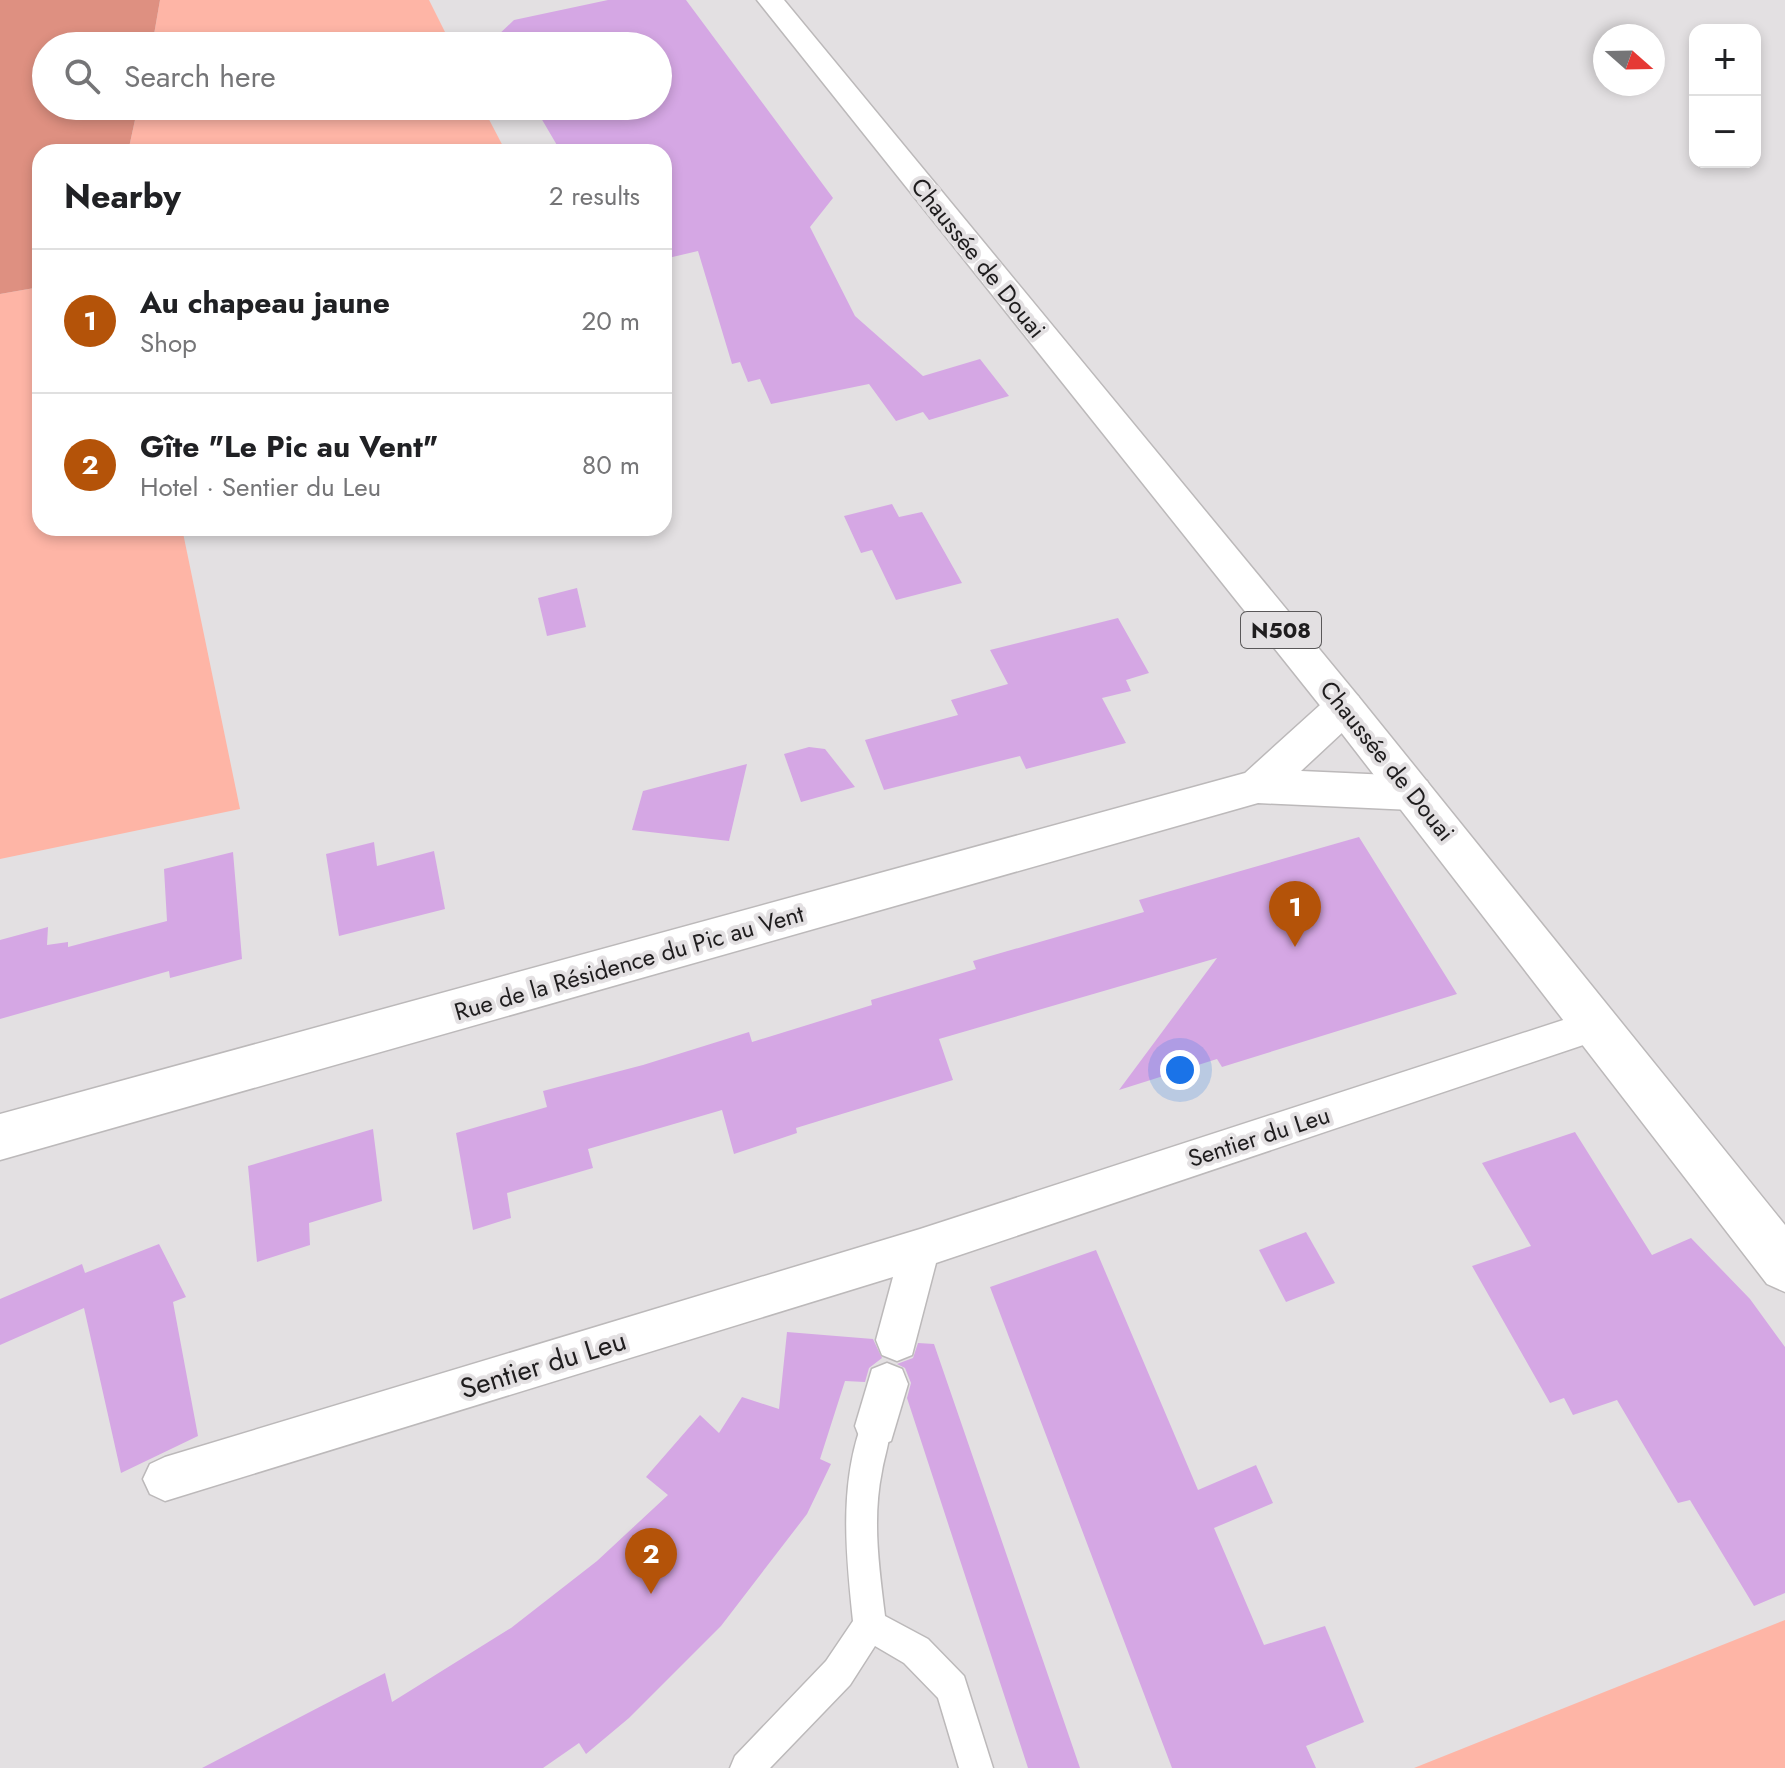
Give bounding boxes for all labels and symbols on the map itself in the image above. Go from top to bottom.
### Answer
north arrow [1593,24,1665,96]
street label: Chaussée de Douai [903,170,1054,345]
road number: N508 [1241,612,1321,648]
street label: Chaussée de Douai [1312,673,1463,848]
pin: 1 [1269,881,1321,947]
street label: Rue de la Résidence du Pic au Vent [450,896,808,1029]
your location [1160,1050,1200,1090]
street label: Sentier du Leu [1183,1097,1334,1176]
street label: Sentier du Leu [455,1320,631,1409]
pin: 2 [625,1528,677,1594]

